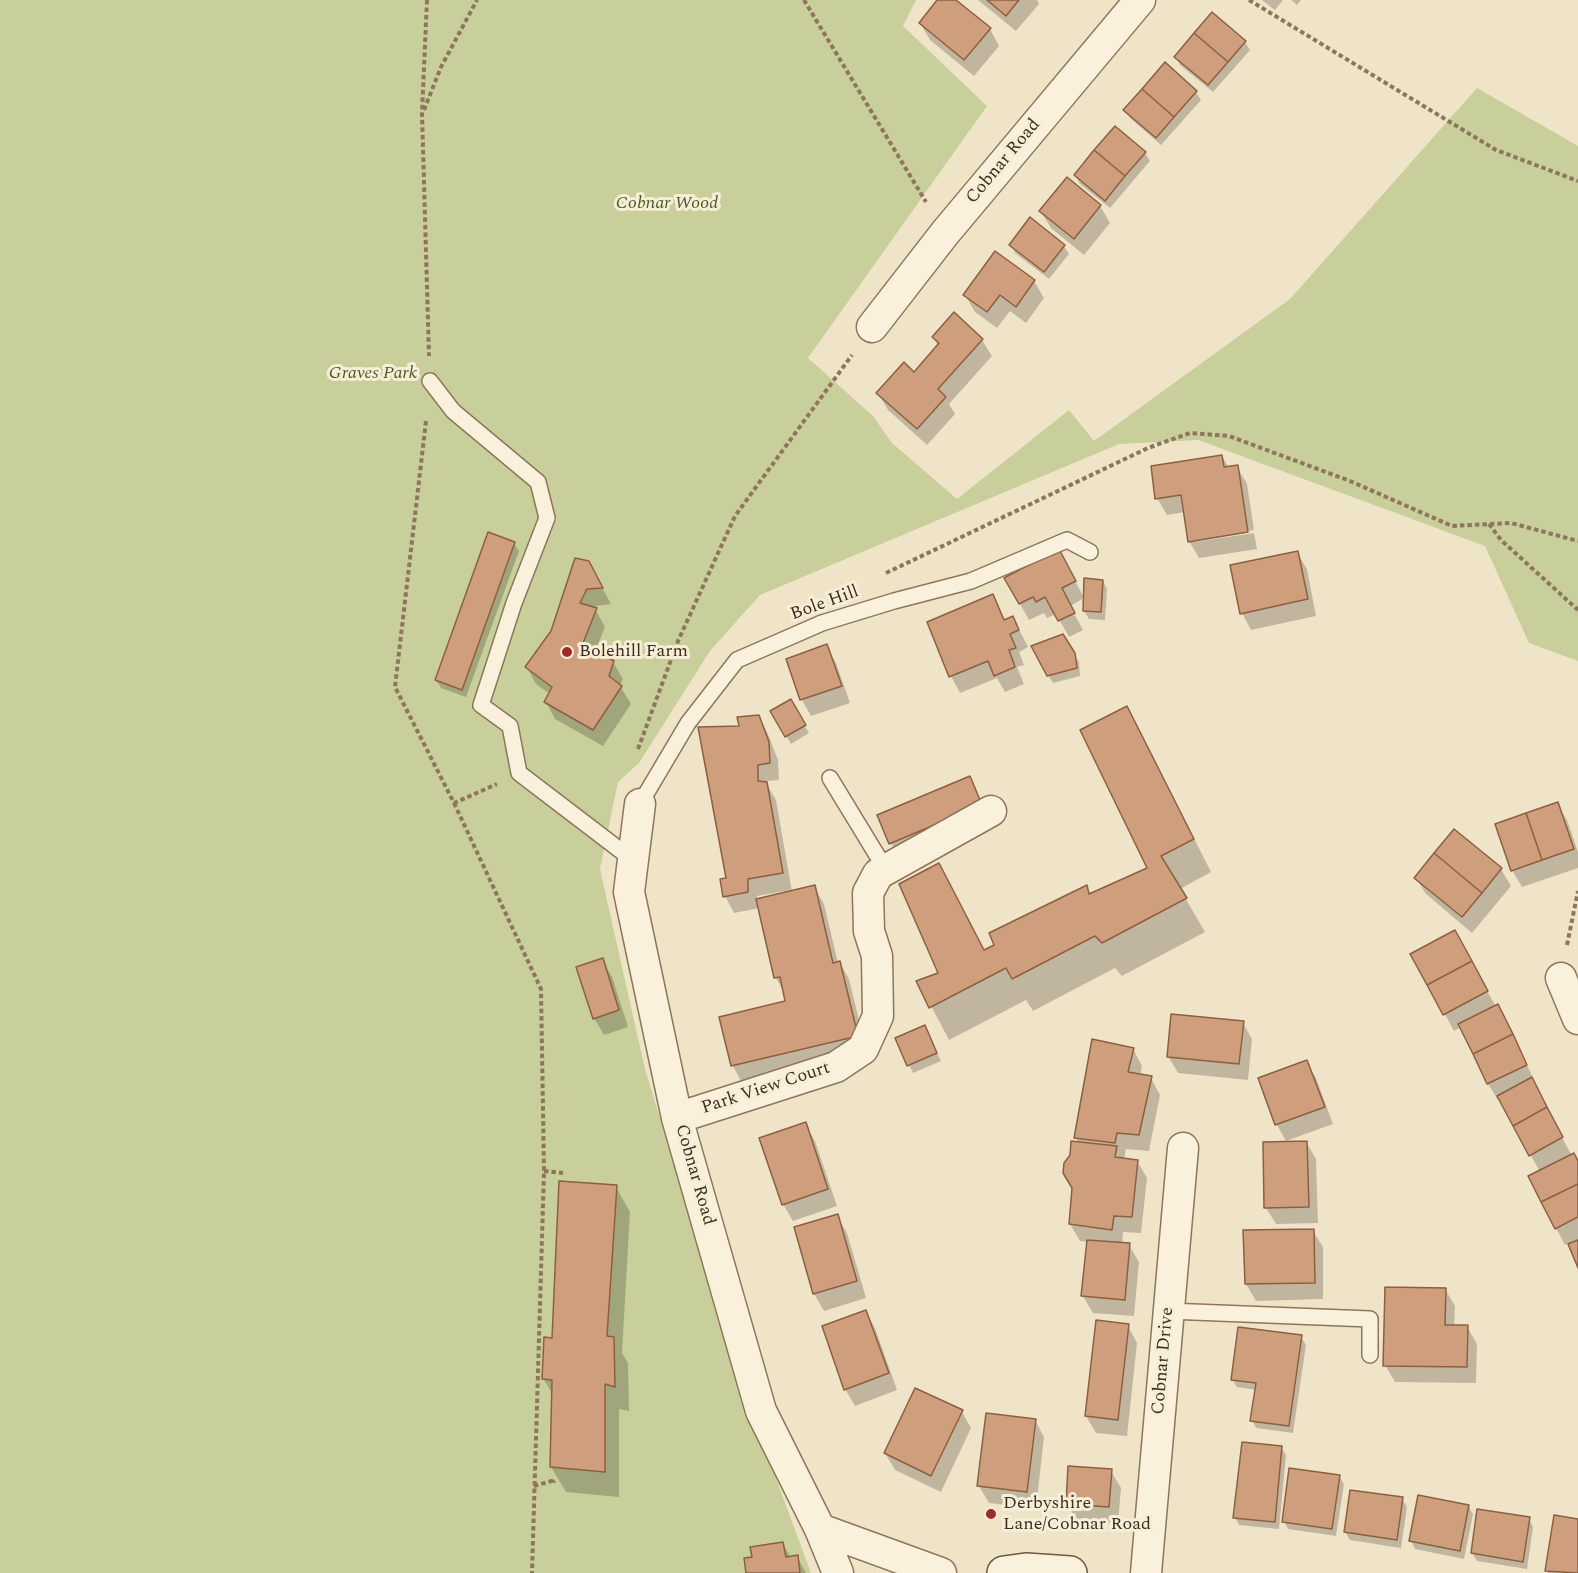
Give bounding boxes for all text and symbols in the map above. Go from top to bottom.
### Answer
street label: Cobnar Road [962,115,1046,209]
park label: Cobnar Wood [616,193,718,215]
park label: Graves Park [329,363,417,385]
street label: Bole Hill [788,582,862,626]
place label: Bolehill Farm [579,641,688,663]
marker: Bolehill Farm [560,645,574,659]
street label: Park View Court [699,1058,833,1120]
street label: Cobnar Road [669,1122,719,1228]
street label: Cobnar Drive [1149,1306,1179,1416]
place label: Derbyshire Lane/Cobnar Road [1003,1493,1151,1536]
marker: Derbyshire Lane/Cobnar Road [984,1507,998,1521]

